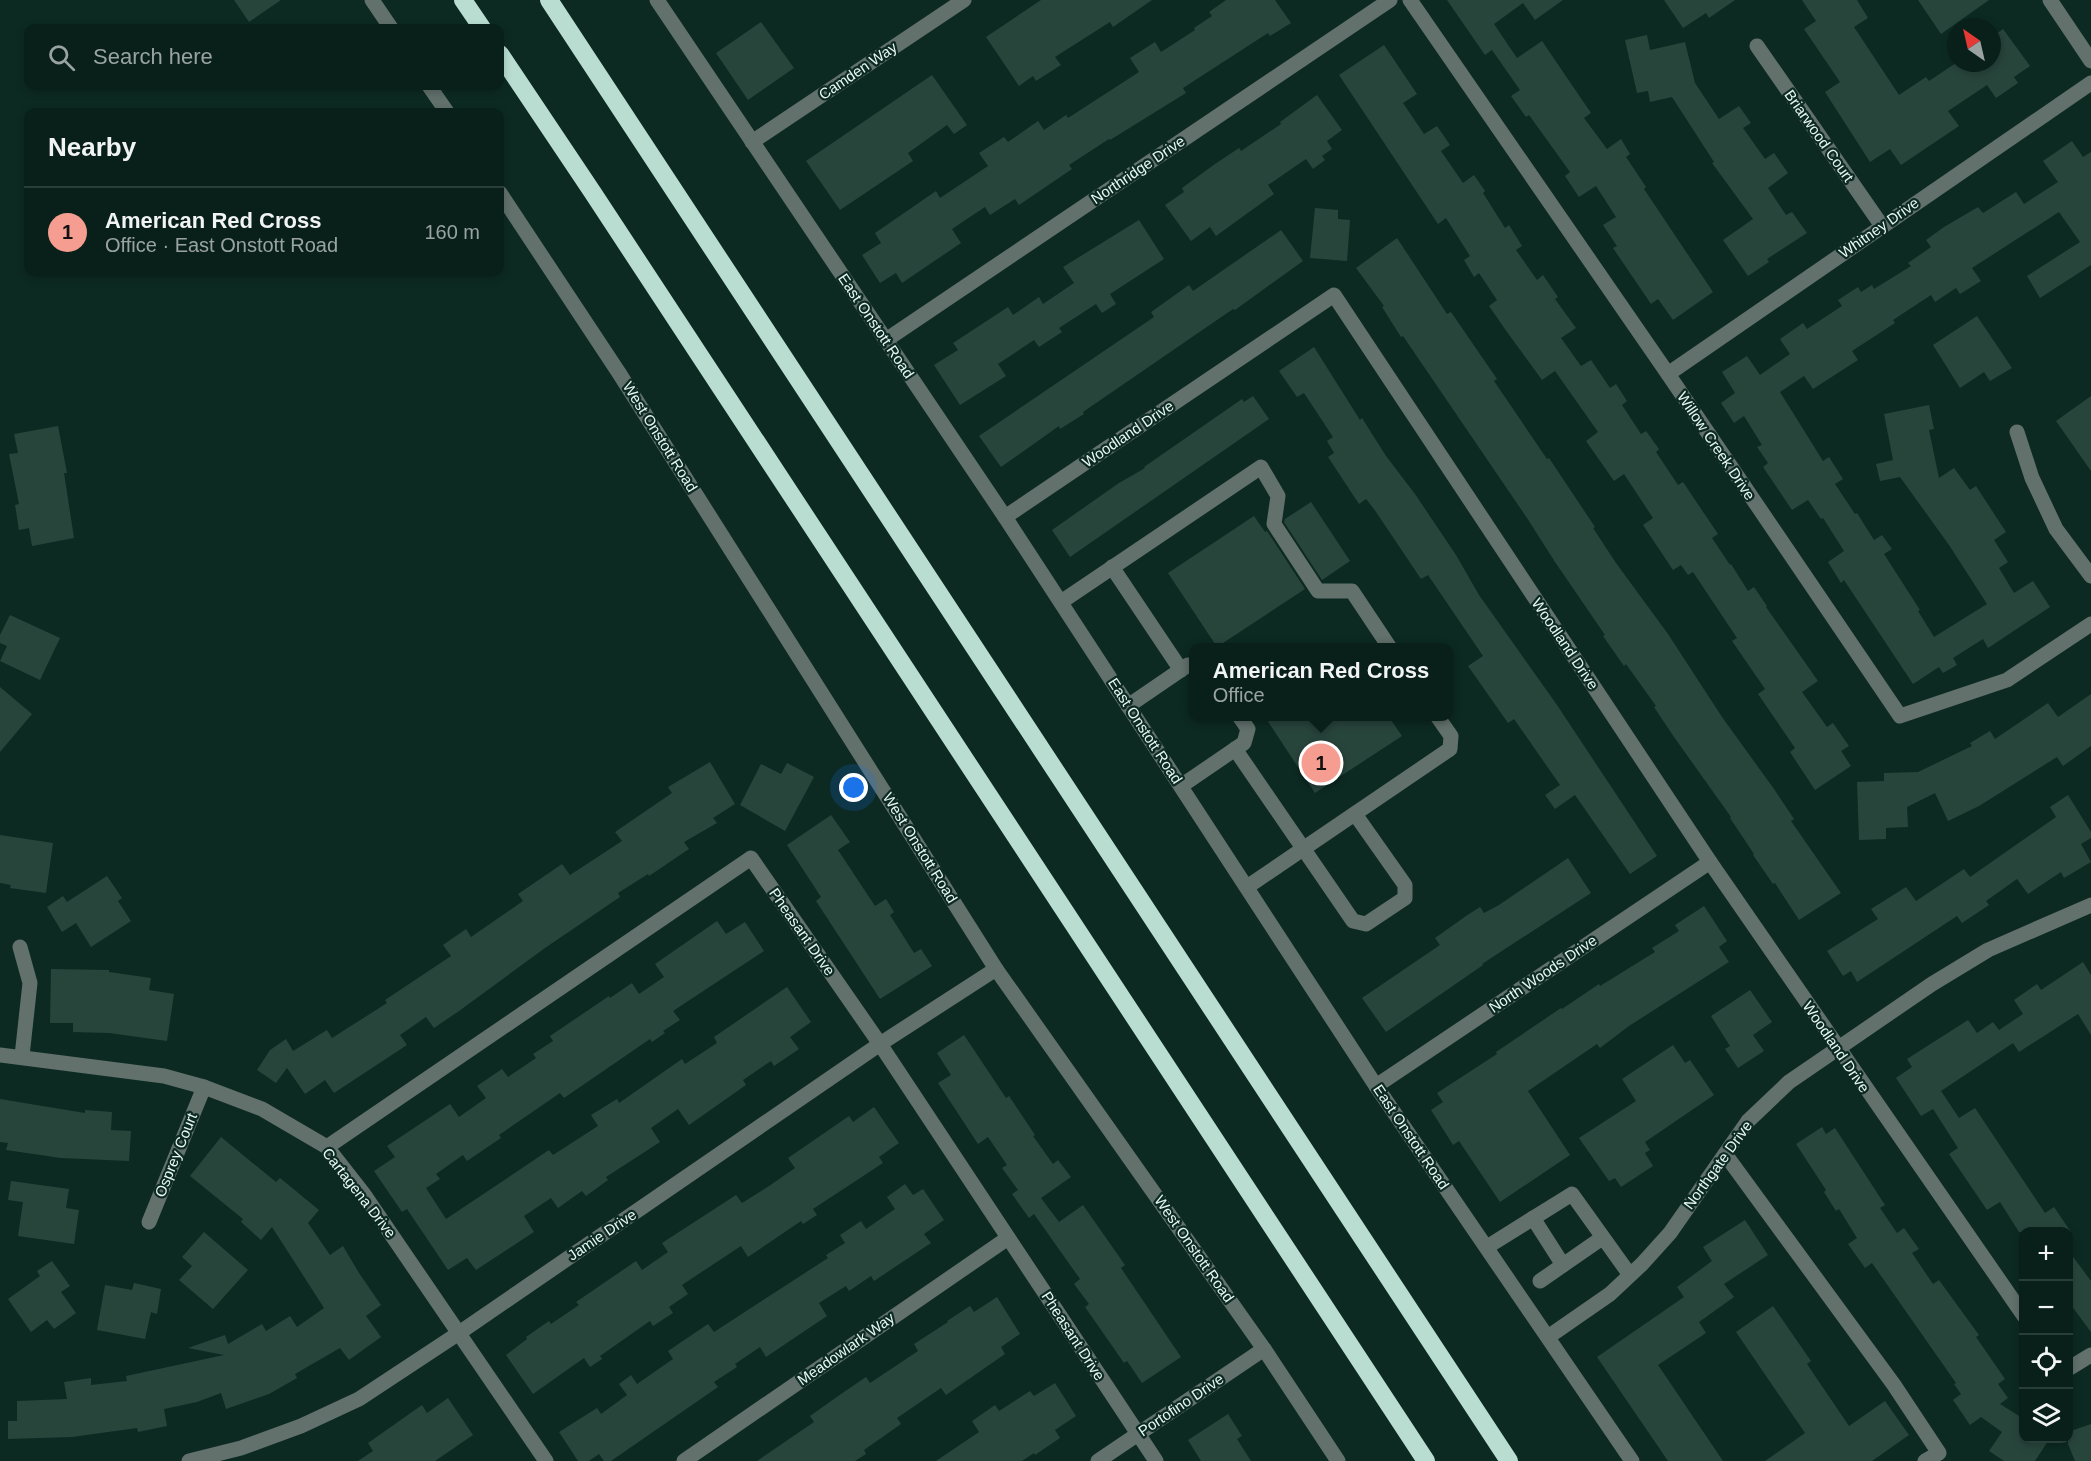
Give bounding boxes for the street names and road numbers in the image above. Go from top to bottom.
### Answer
street label: Camden Way [816,38,900,103]
street label: Briarwood Court [1781,86,1858,186]
street label: Northridge Drive [1088,132,1188,207]
street label: Whitney Drive [1836,194,1922,261]
street label: East Onstott Road [835,270,918,381]
street label: West Onstott Road [620,379,701,495]
street label: Willow Creek Drive [1674,388,1759,503]
street label: Woodland Drive [1079,397,1177,470]
street label: Woodland Drive [1529,595,1602,693]
street label: East Onstott Road [1105,675,1186,787]
street label: West Onstott Road [880,790,961,906]
street label: Pheasant Drive [766,885,839,979]
street label: North Woods Drive [1486,931,1600,1016]
street label: Woodland Drive [1800,998,1873,1096]
street label: East Onstott Road [1370,1081,1453,1192]
street label: Osprey Court [151,1110,200,1199]
street label: Northgate Drive [1680,1117,1755,1212]
street label: Cartagena Drive [319,1144,400,1241]
street label: West Onstott Road [1151,1192,1238,1305]
street label: Jamie Drive [564,1205,639,1264]
street label: Pheasant Drive [1038,1288,1108,1383]
street label: Meadowlark Way [794,1309,898,1388]
street label: Portofino Drive [1135,1370,1227,1439]

